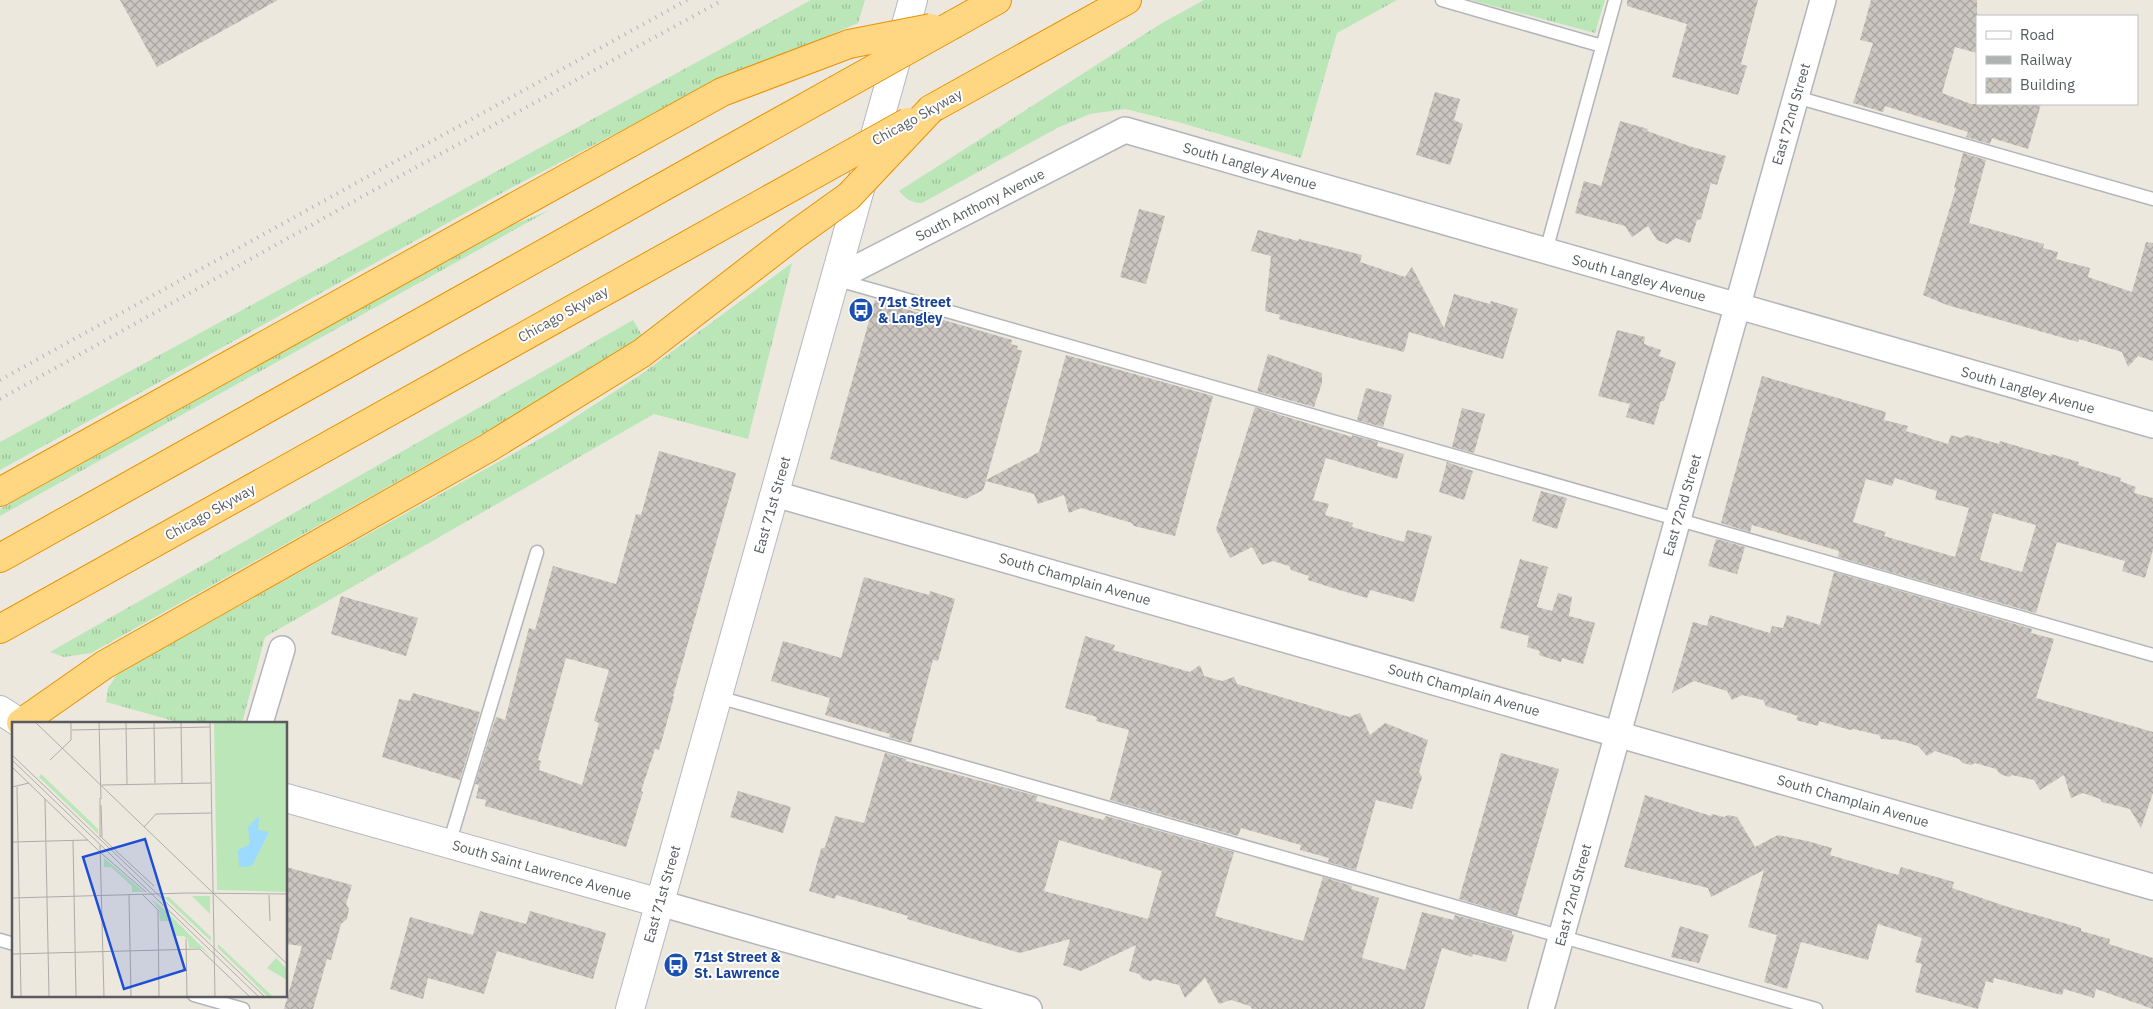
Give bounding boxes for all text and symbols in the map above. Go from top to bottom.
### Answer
legend [1976,15,2138,105]
text: Road [2020,25,2055,44]
text: Railway [2020,50,2073,69]
street label: East 72nd Street [1768,61,1814,167]
text: Building [2020,75,2075,94]
street label: Chicago Skyway [869,85,965,149]
street label: South Langley Avenue [1181,138,1319,194]
street label: South Anthony Avenue [912,164,1048,245]
street label: South Langley Avenue [1570,250,1708,306]
street label: Chicago Skyway [515,282,611,346]
place label: 71st Street & Langley [878,293,951,327]
bus stop icon: 71st Street & Langley [848,297,874,323]
street label: South Langley Avenue [1959,362,2097,418]
street label: East 72nd Street [1659,452,1705,558]
street label: East 71st Street [749,454,795,556]
street label: Chicago Skyway [162,480,258,544]
street label: South Champlain Avenue [997,549,1153,609]
street label: South Champlain Avenue [1386,660,1542,720]
inset map [12,722,288,996]
street label: South Champlain Avenue [1775,771,1931,831]
street label: South Saint Lawrence Avenue [450,836,634,904]
street label: East 72nd Street [1551,842,1595,948]
street label: East 71st Street [639,843,685,945]
place label: 71st Street & St. Lawrence [694,948,781,982]
bus stop icon: 71st Street & St. Lawrence [663,952,689,978]

